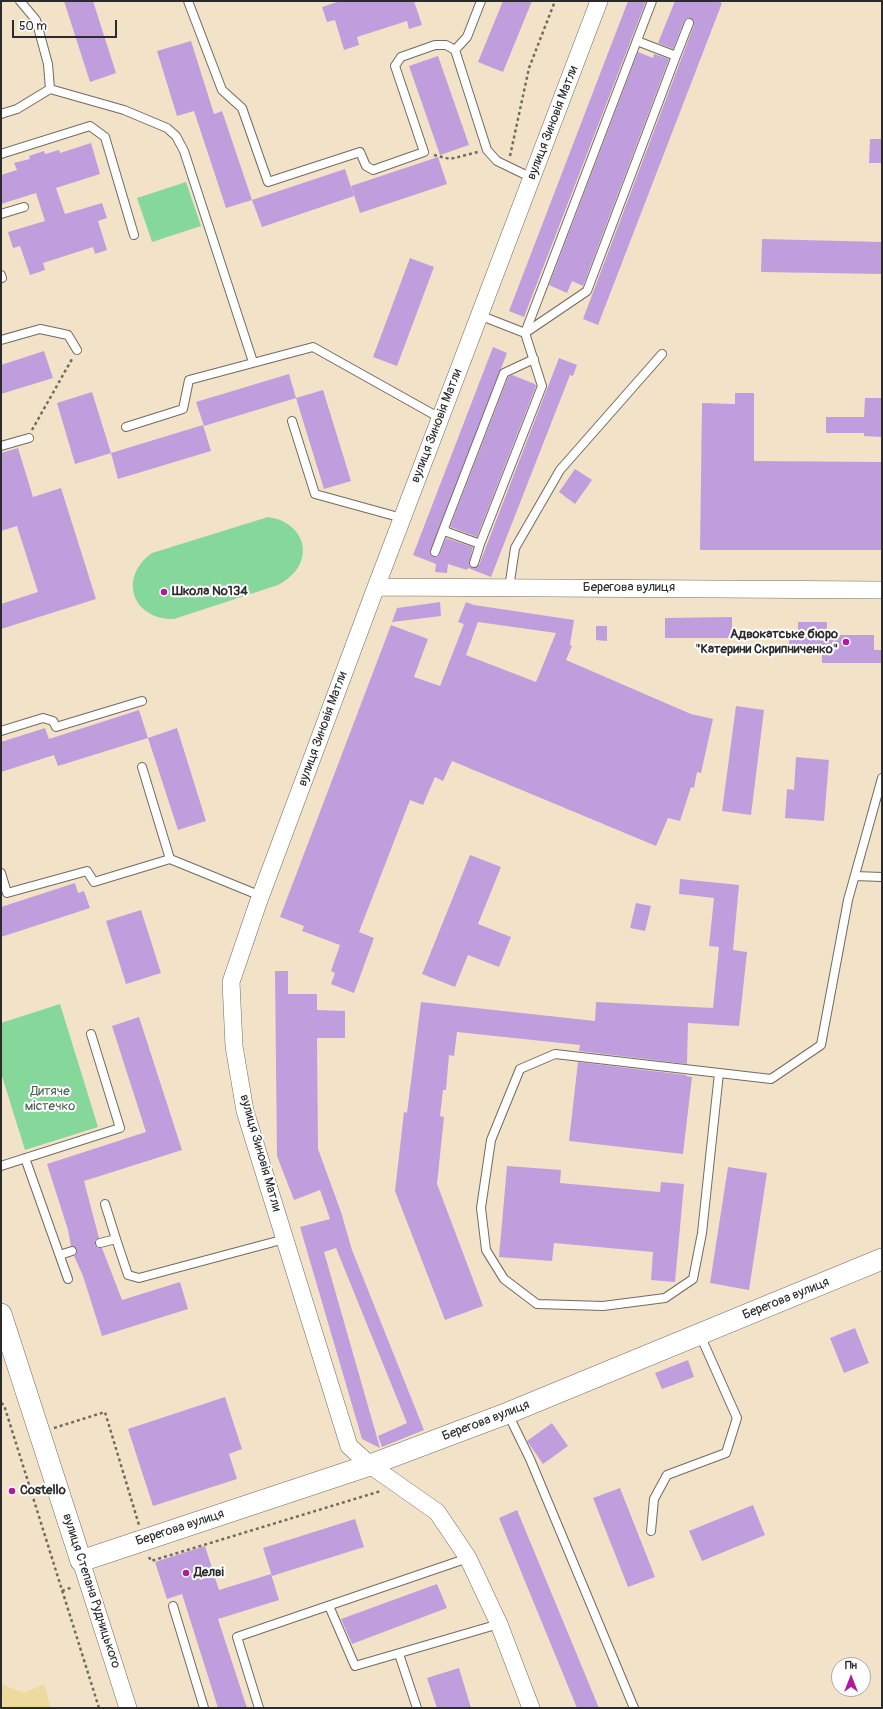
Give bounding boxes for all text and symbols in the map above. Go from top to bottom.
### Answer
scale bar [14,12,119,38]
text: 50 m [19,19,47,34]
street label: вулиця Зиновія Матли [524,64,582,182]
street label: вулиця Зиновія Матли [408,367,466,485]
street label: Берегова вулиця [583,580,675,596]
place label: Школа №134 [172,584,248,600]
marker: Школа №134 [159,587,169,597]
place label: Адвокатське бюро "Катерини Скрипниченко" [695,627,838,658]
marker: Адвокатське бюро "Катерини Скрипниченко" [841,637,851,647]
street label: вулиця Зиновія Матли [295,670,351,788]
park label: Дитяче містечко [25,1084,75,1115]
street label: вулиця Зиновія Матли [236,1093,284,1213]
street label: Берегова вулиця [740,1274,832,1324]
street label: Берегова вулиця [440,1397,532,1445]
place label: Costello [20,1483,66,1499]
marker: Costello [7,1486,17,1496]
street label: Берегова вулиця [134,1506,226,1550]
street label: вулиця Степана Рудницького [59,1512,123,1670]
place label: Делві [194,1565,224,1581]
marker: Делві [181,1568,191,1578]
north arrow [831,1657,871,1697]
text: Пн [845,1659,857,1672]

